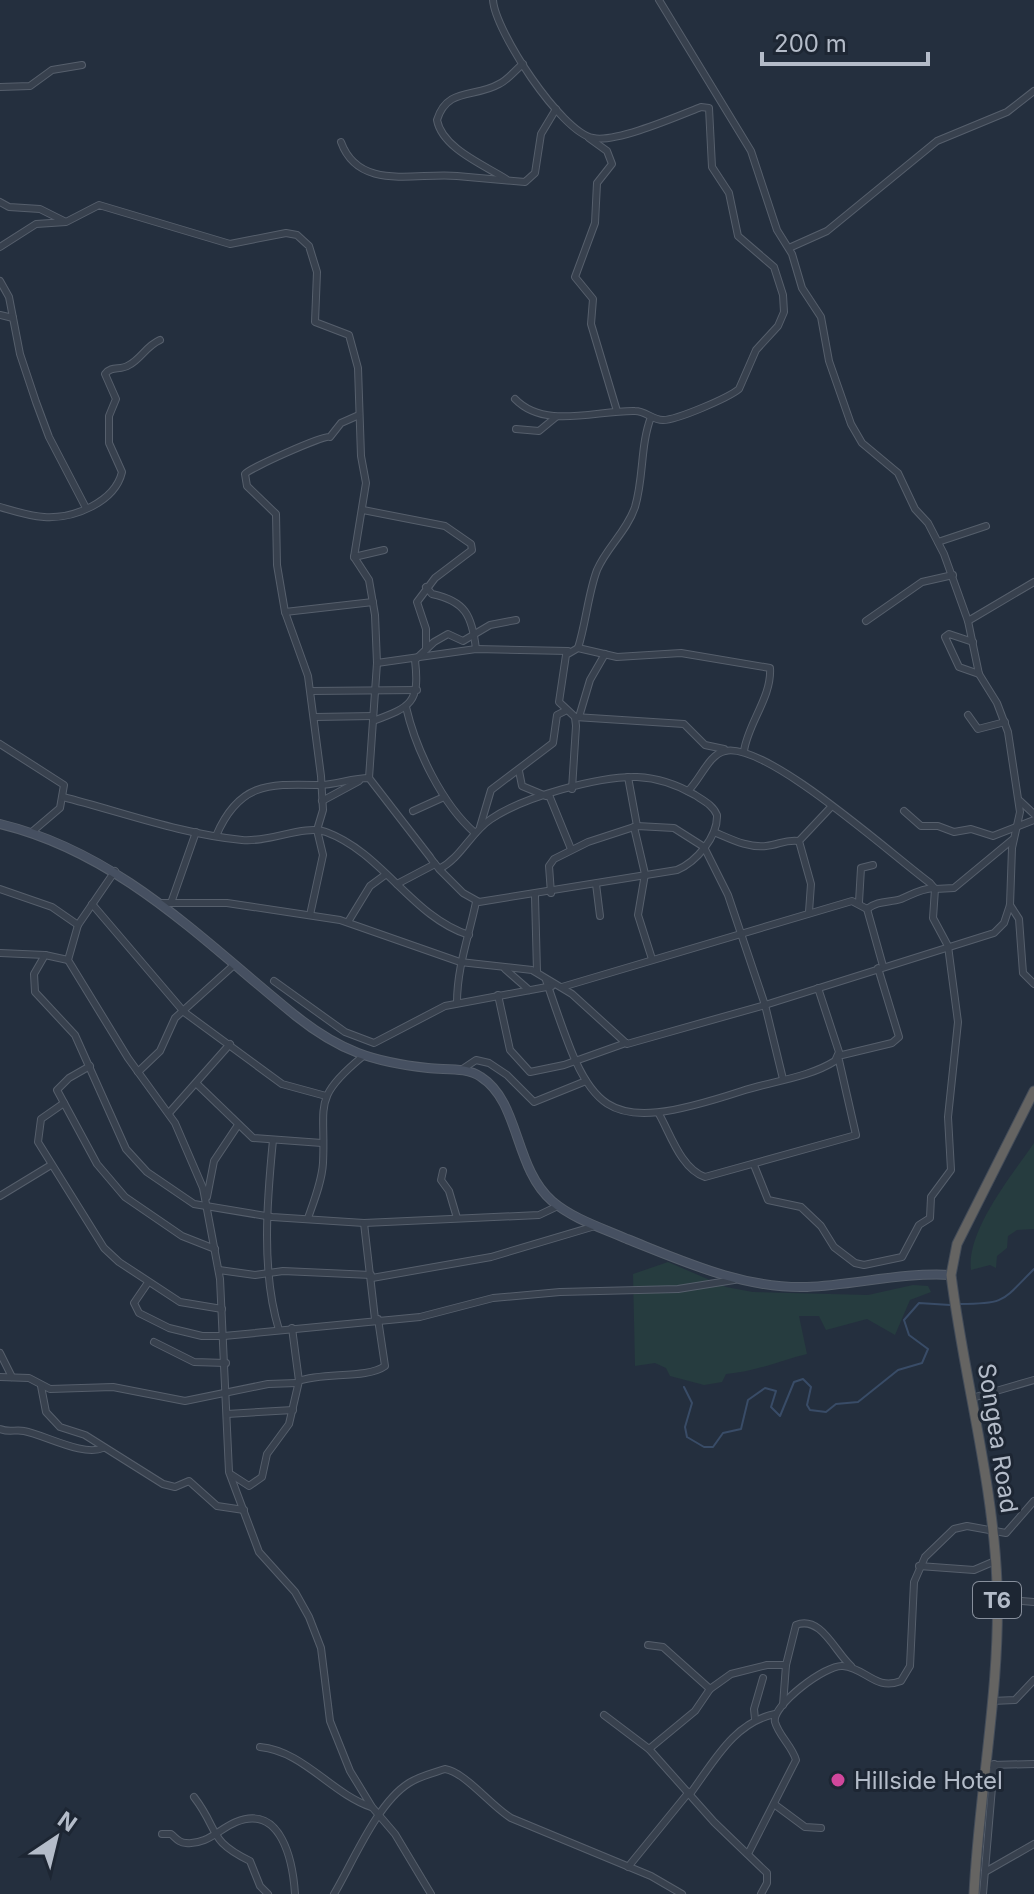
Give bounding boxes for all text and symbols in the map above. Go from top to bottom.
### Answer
scale bar [762,16,928,66]
text: 200 m [774,29,847,58]
street label: Songea Road [972,1361,1024,1515]
road number: T6 [973,1582,1021,1618]
place label: Hillside Hotel [854,1766,1003,1795]
marker: Hillside Hotel [829,1771,847,1789]
north arrow [16,1798,96,1878]
text: N [53,1806,82,1837]

